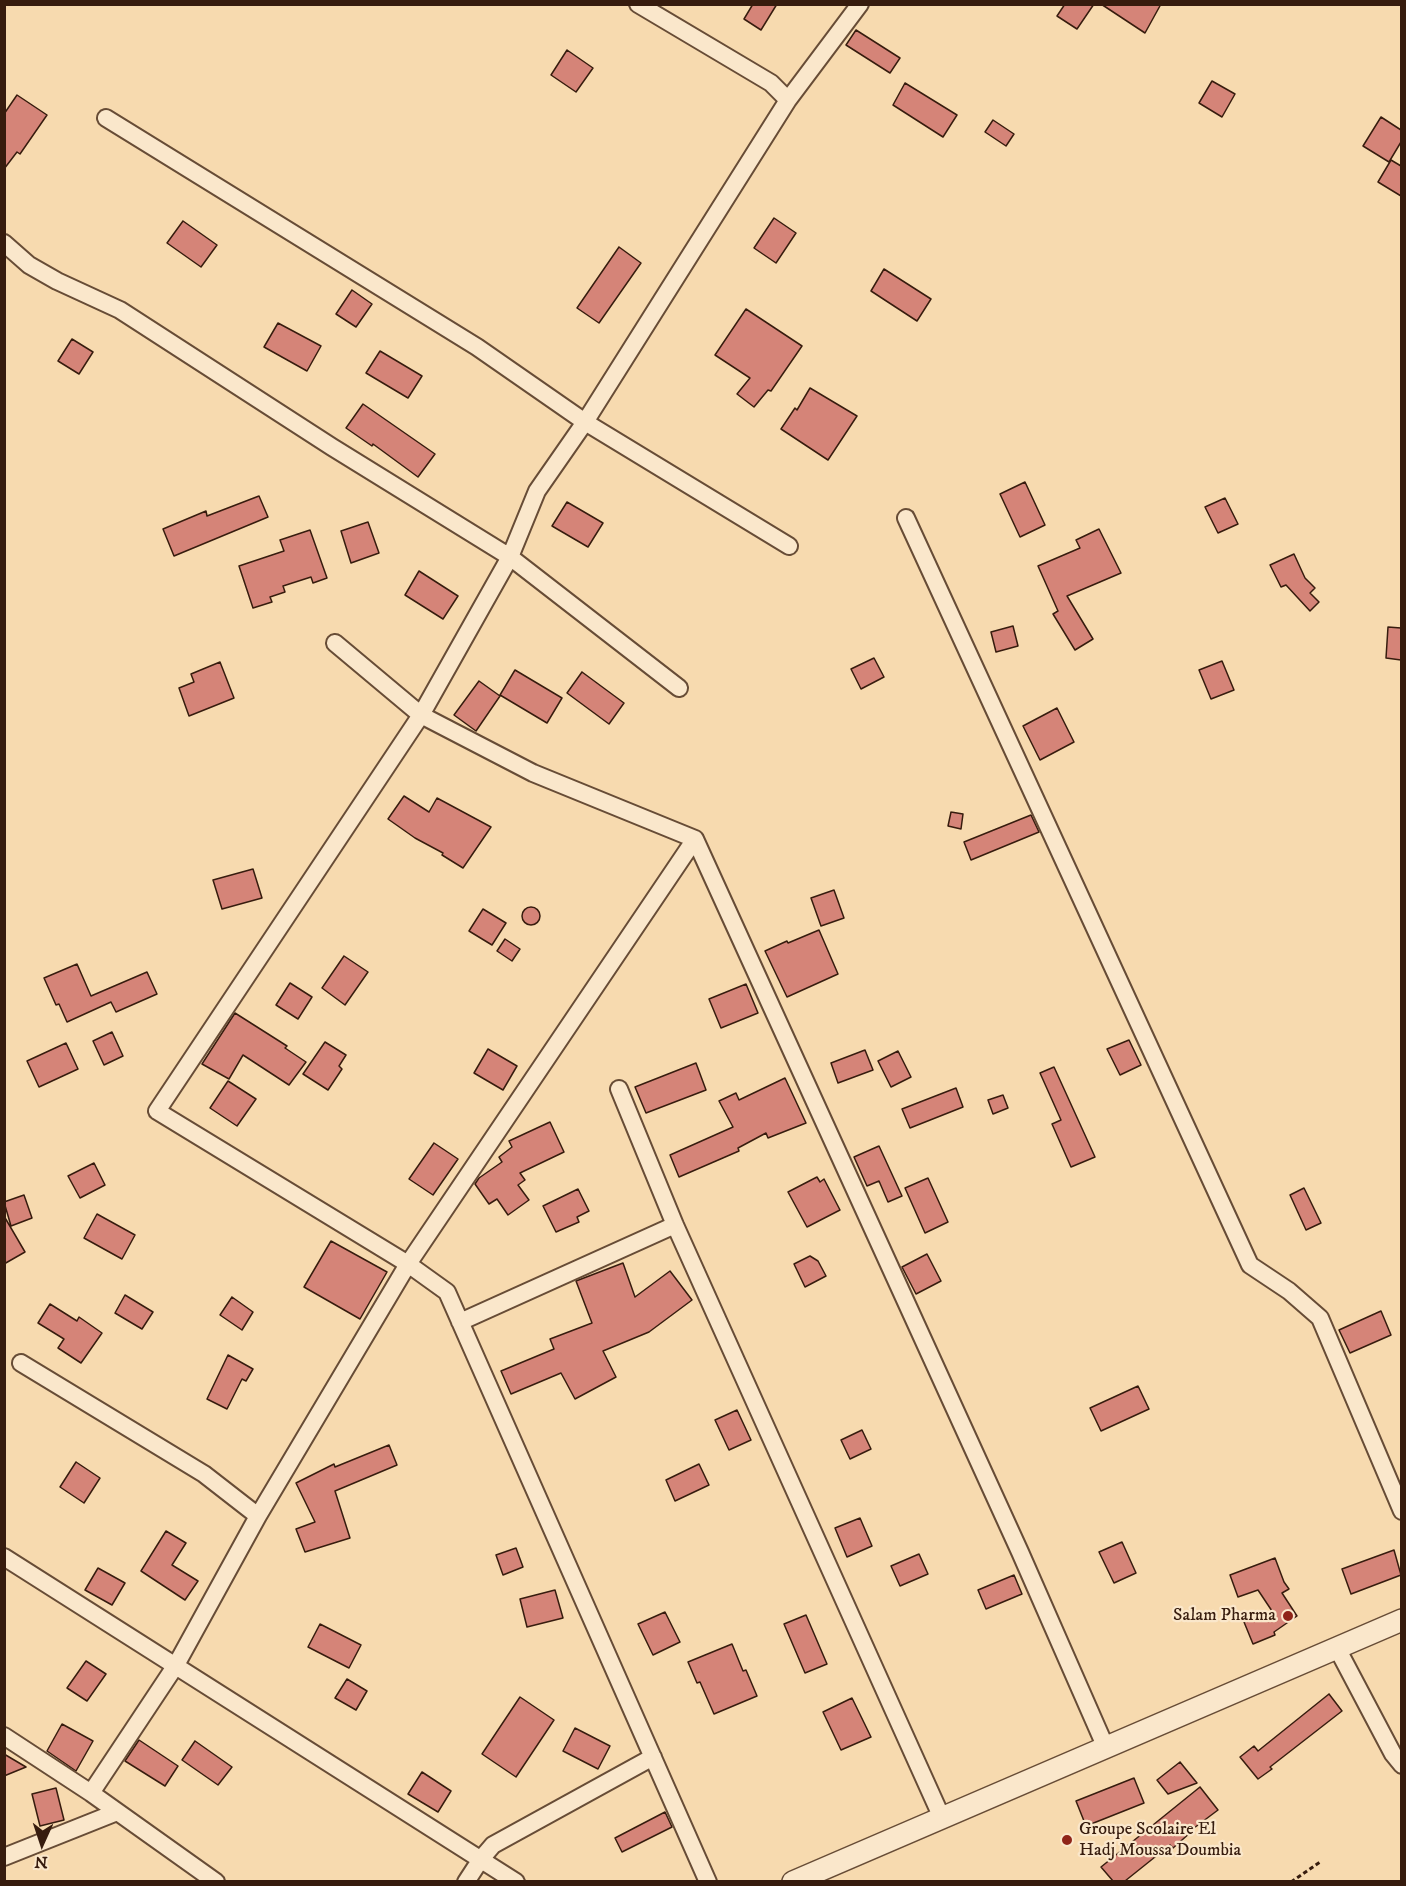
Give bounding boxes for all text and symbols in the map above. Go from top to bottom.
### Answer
place label: Salam Pharma [1173,1605,1276,1627]
marker: Salam Pharma [1281,1609,1295,1623]
north arrow [12,1814,72,1874]
place label: Groupe Scolaire El Hadj Moussa Doumbia [1079,1819,1241,1862]
marker: Groupe Scolaire El Hadj Moussa Doumbia [1060,1833,1074,1847]
text: N [34,1852,48,1872]

